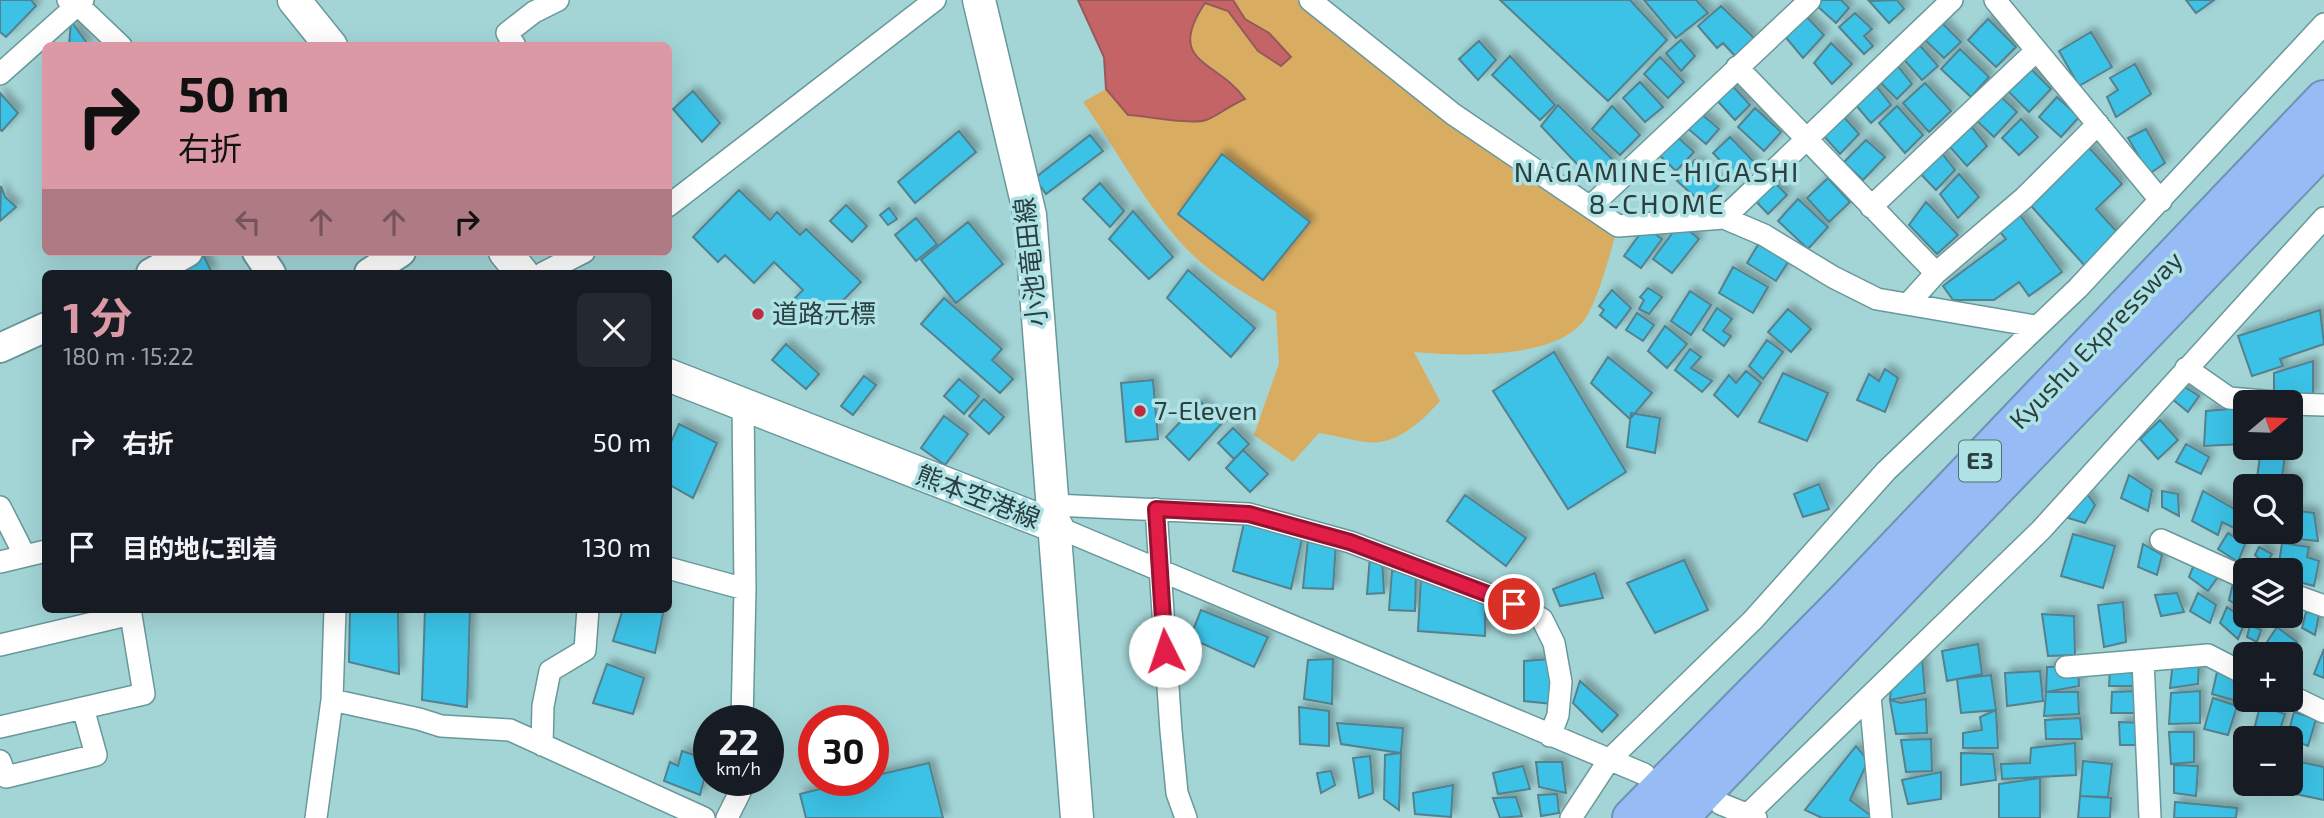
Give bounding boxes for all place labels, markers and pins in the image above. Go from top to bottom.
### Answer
place label: 道路元標 [772,297,876,328]
marker: 道路元標 [750,306,766,322]
place label: 7-Eleven [1154,394,1257,425]
marker: 7-Eleven [1132,403,1148,419]
pin [1484,574,1544,634]

